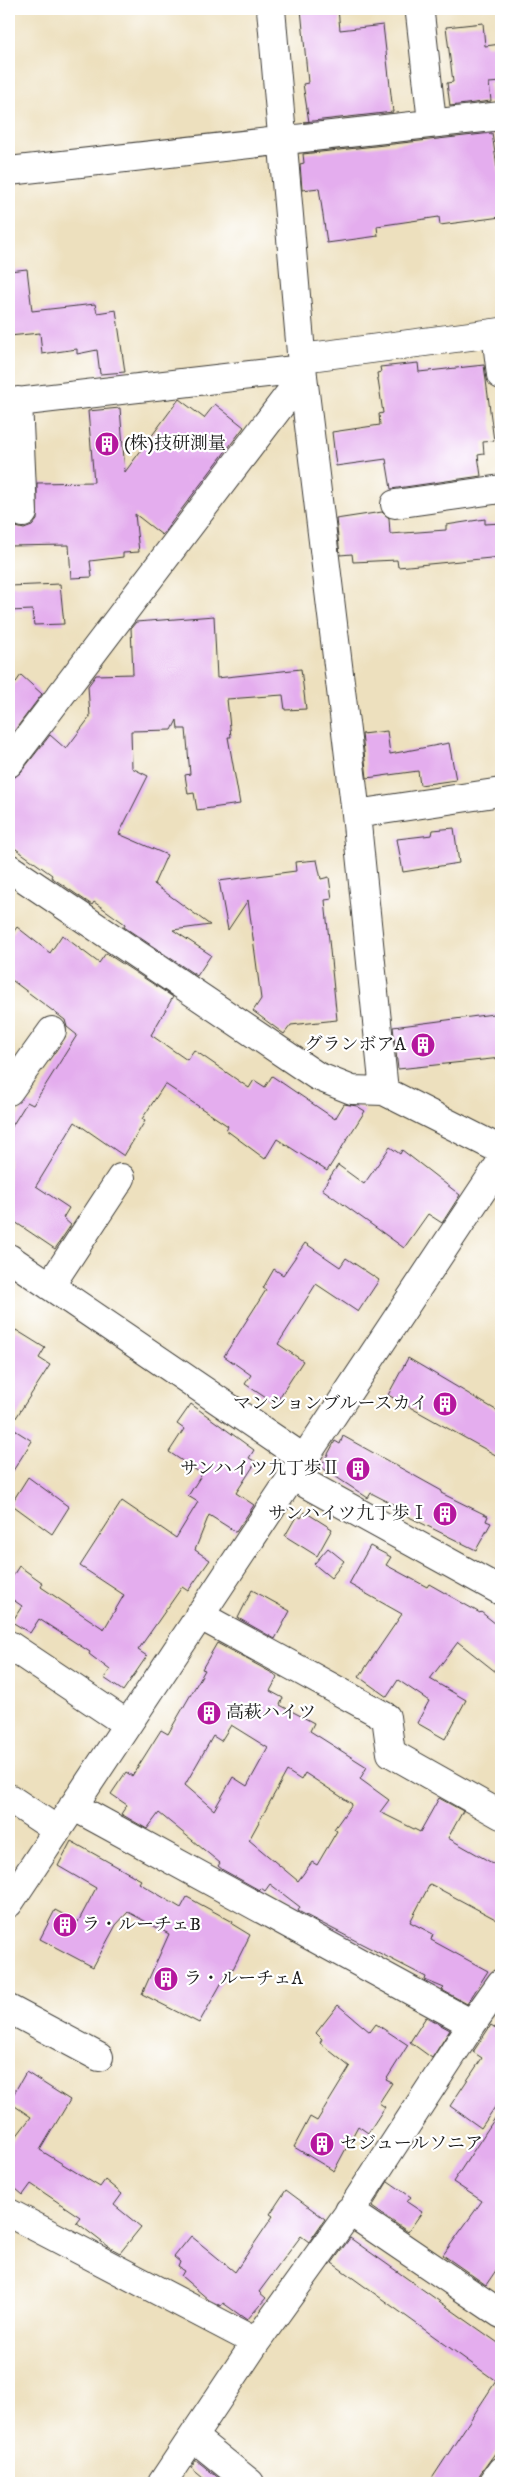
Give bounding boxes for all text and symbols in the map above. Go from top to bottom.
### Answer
building icon: (株)技研測量 [94,431,120,457]
place label: (株)技研測量 [124,433,226,455]
building icon: グランボアA [410,1032,436,1058]
place label: グランボアA [305,1034,407,1056]
building icon: マンションブルースカイ [432,1391,458,1417]
place label: マンションブルースカイ [233,1393,428,1415]
building icon: サンハイツ九丁歩Ⅱ [345,1456,371,1482]
place label: サンハイツ九丁歩Ⅱ [180,1458,340,1480]
building icon: サンハイツ九丁歩Ⅰ [432,1501,458,1527]
place label: サンハイツ九丁歩Ⅰ [268,1503,428,1525]
building icon: 高萩ハイツ [196,1700,222,1726]
place label: 高萩ハイツ [226,1702,316,1724]
building icon: ラ・ルーチェB [52,1912,78,1938]
place label: ラ・ルーチェB [82,1914,201,1936]
building icon: ラ・ルーチェA [153,1966,179,1992]
place label: ラ・ルーチェA [184,1968,303,1990]
building icon: セジュールソニア [309,2131,335,2157]
place label: セジュールソニア [340,2133,483,2155]

